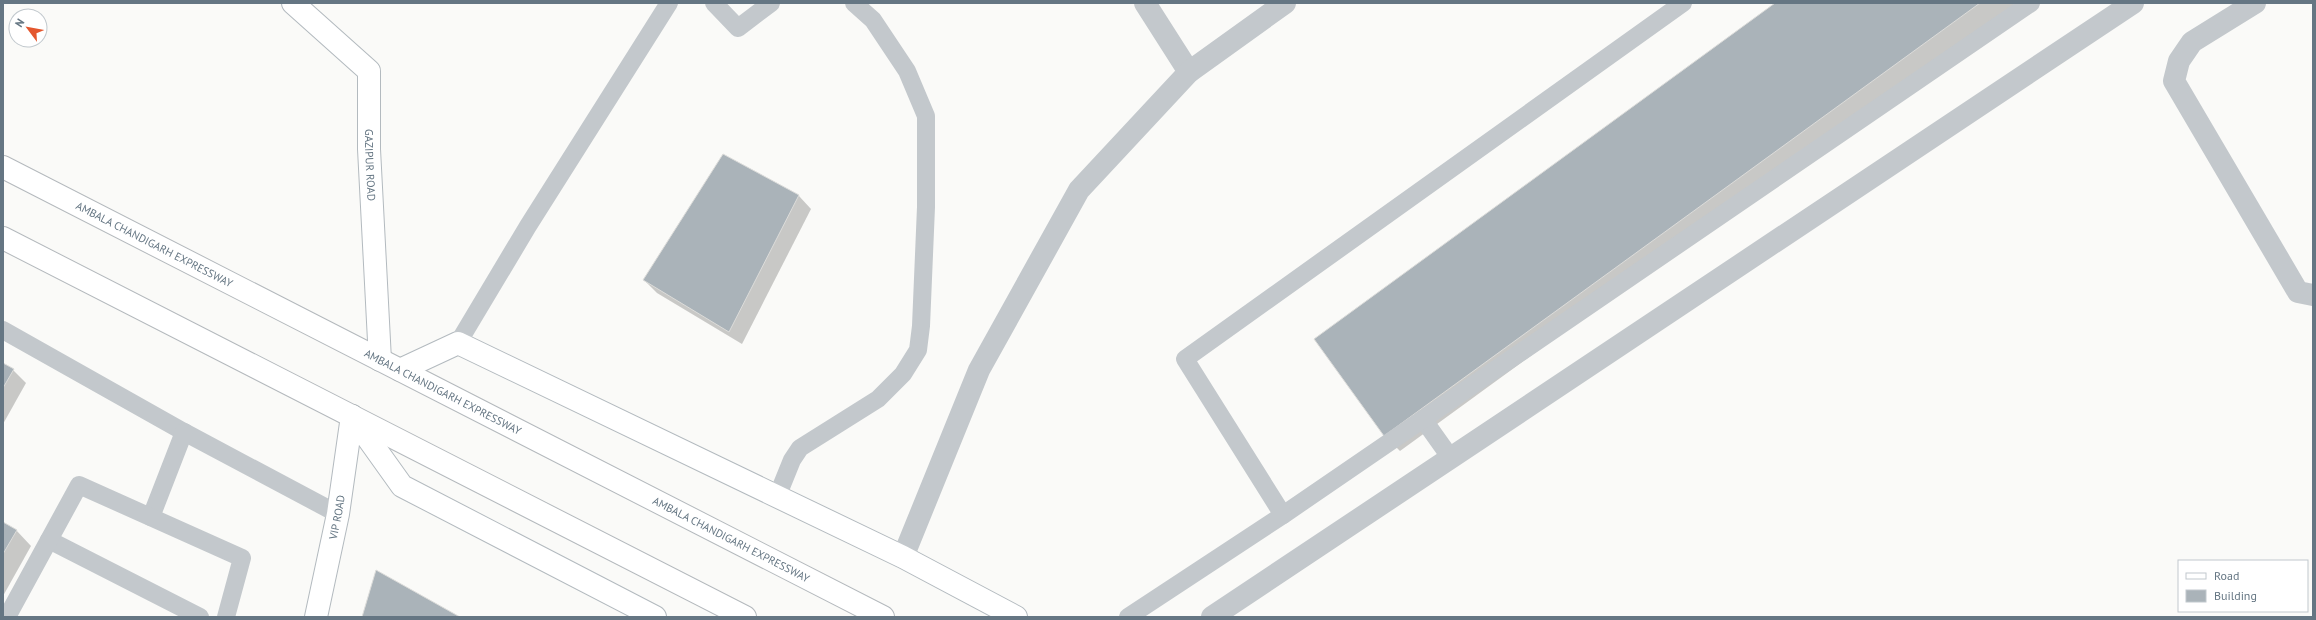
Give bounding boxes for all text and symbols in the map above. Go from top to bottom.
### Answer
north arrow [8,8,48,48]
text: N [12,16,27,29]
street label: GAZIPUR ROAD [362,129,379,201]
street label: AMBALA CHANDIGARH EXPRESSWAY [74,198,236,291]
street label: AMBALA CHANDIGARH EXPRESSWAY [362,346,524,438]
street label: VIP ROAD [326,494,348,542]
street label: AMBALA CHANDIGARH EXPRESSWAY [650,494,813,586]
legend [2178,560,2308,612]
text: Road [2214,568,2239,583]
text: Building [2214,588,2257,603]

